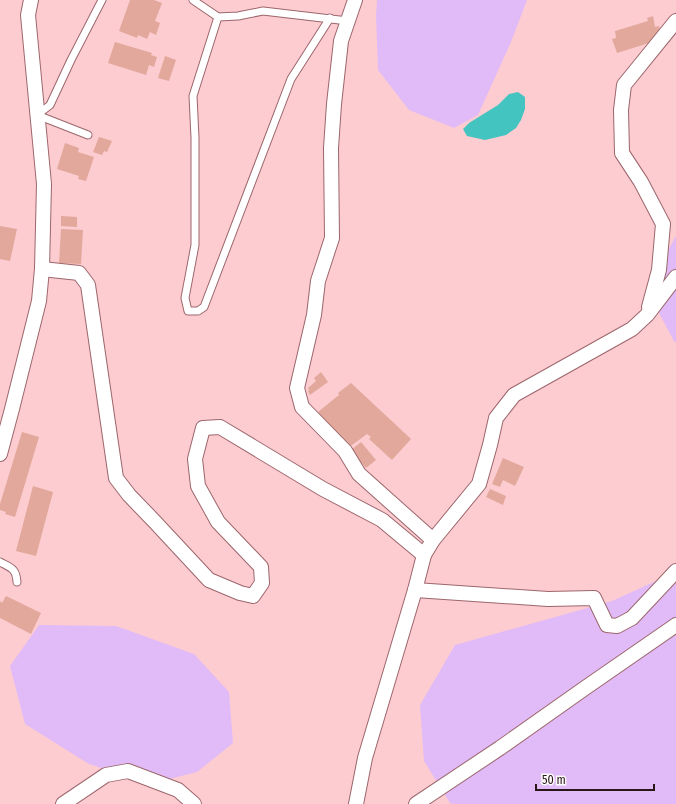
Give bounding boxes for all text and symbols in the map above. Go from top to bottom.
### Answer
scale bar [536,766,654,792]
text: 50 m [542,773,566,787]

